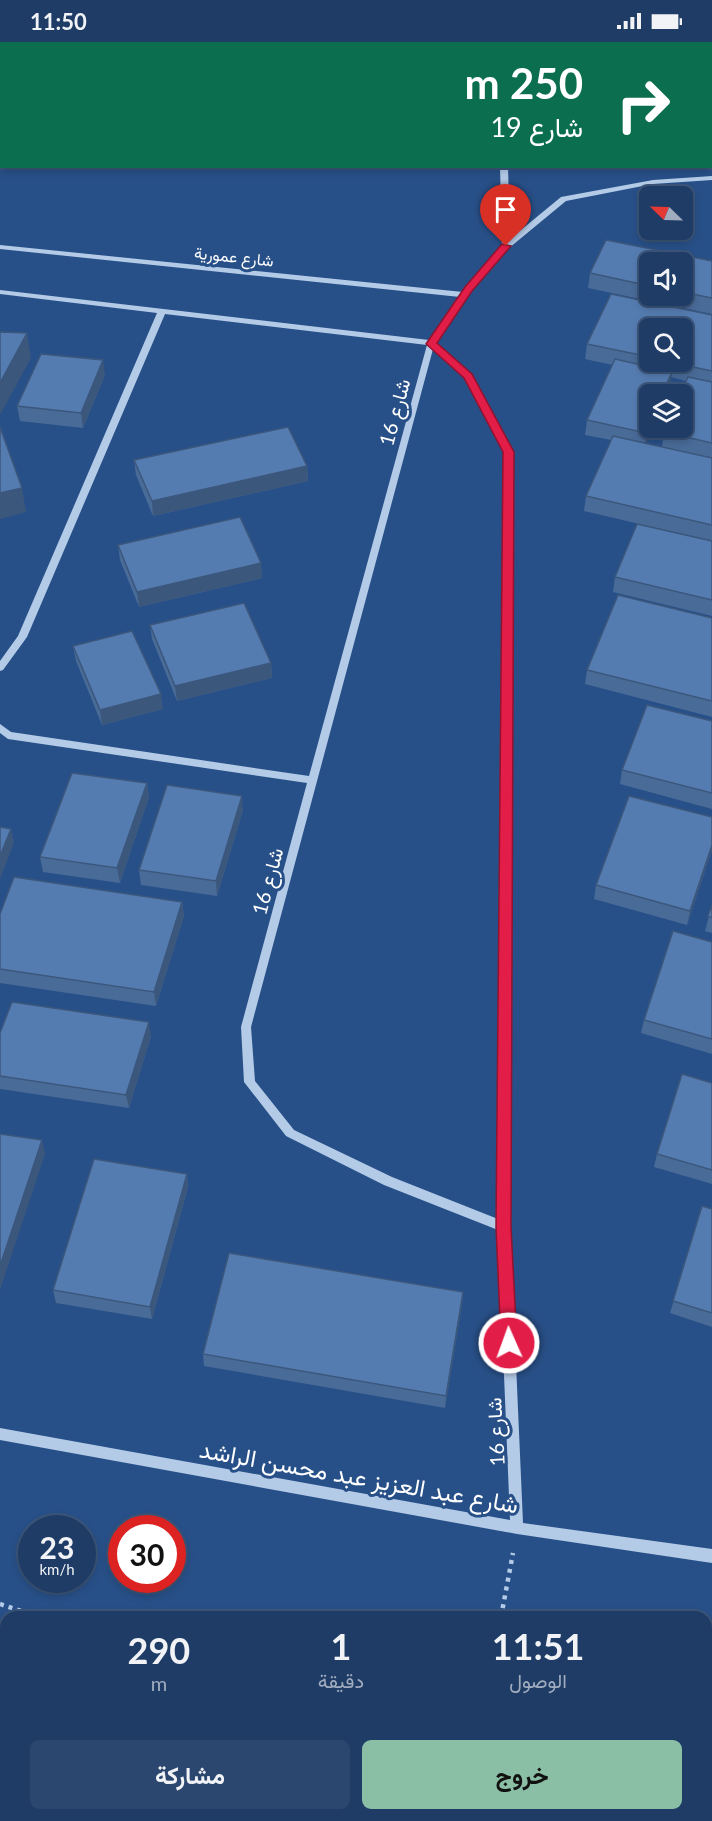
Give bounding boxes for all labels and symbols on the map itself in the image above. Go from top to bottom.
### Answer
pin [480,184,531,246]
north arrow [639,186,693,240]
street label: شارع عمورية [193,242,275,273]
street label: شارع 16 [374,376,417,449]
street label: شارع 16 [247,845,290,918]
position arrow [477,1311,541,1375]
street label: شارع 16 [481,1397,512,1467]
street label: شارع عبد العزيز عبد محسن الراشد [197,1434,521,1521]
speed limit sign: 30 [108,1515,186,1593]

